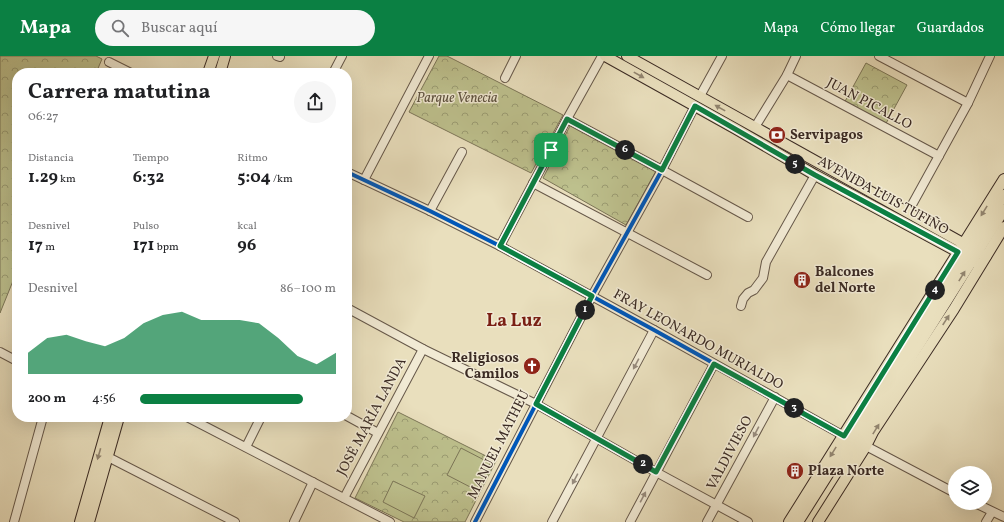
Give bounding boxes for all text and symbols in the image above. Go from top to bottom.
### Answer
search box [95,10,375,46]
text: Mapa [20,15,71,41]
icon: search [109,17,131,39]
text: Buscar aquí [141,18,217,39]
text: Mapa [764,19,799,38]
text: Cómo llegar [821,19,895,38]
text: Guardados [917,19,984,38]
one-way arrow [633,71,645,78]
street label: JUAN PICALLO [823,73,915,135]
text: Carrera matutina [28,77,210,108]
button: share [294,81,336,123]
park label: Parque Venecia [416,89,498,108]
one-way arrow [714,104,726,111]
text: 06:27 [28,108,59,126]
bank icon: Servipagos [767,125,787,145]
place label: Servipagos [790,126,863,145]
pin [534,133,568,167]
icon: arrive [540,139,562,161]
pin: 6 [615,140,635,160]
text: 6 [622,142,628,157]
text: Distancia [28,151,74,166]
text: Tiempo [133,151,169,166]
text: Ritmo [237,151,268,166]
street label: AVENIDA LUIS TUFIÑO [814,152,952,240]
pin: 5 [785,154,805,174]
text: 5 [792,156,798,171]
text: 1.29 [28,166,58,189]
text: 6:32 [133,166,164,189]
text: 5:04 [237,166,271,189]
text: km [58,172,76,187]
text: /km [271,172,293,187]
one-way arrow [980,206,988,216]
text: Desnivel [28,219,70,234]
text: Pulso [133,219,159,234]
text: kcal [237,219,257,234]
text: 17 [28,234,43,257]
text: 171 [133,234,154,257]
text: 96 [237,234,256,257]
text: m [43,240,55,255]
text: bpm [154,240,179,255]
place label: Balcones del Norte [815,263,875,298]
building icon: Balcones del Norte [792,270,812,290]
one-way arrow [959,270,966,282]
text: Desnivel [28,280,78,298]
text: 86–100 m [280,280,336,298]
pin: 4 [925,280,945,300]
text: 4 [932,282,938,297]
street label: FRAY LEONARDO MURIALDO [610,285,786,395]
pin: 1 [575,300,595,320]
text: 1 [583,302,587,317]
district label: La Luz [486,309,542,334]
one-way arrow [943,314,950,326]
place label: Religiosos Camilos [451,349,519,384]
street label: JOSÉ MARÍA LANDA [333,354,411,480]
church icon: Religiosos Camilos [522,356,542,376]
one-way arrow [632,358,639,370]
street label: MANUEL MATHEU [463,387,535,503]
text: 200 m [28,390,66,408]
text: 4:56 [92,390,116,408]
pin: 3 [784,398,804,418]
text: 3 [791,400,797,415]
street label: VALDIVIESO [702,413,758,493]
one-way arrow [872,423,879,435]
one-way arrow [753,426,760,438]
one-way arrow [830,446,837,458]
one-way arrow [96,449,102,461]
pin: 2 [633,454,653,474]
text: 2 [640,456,646,471]
building icon: Plaza Norte [785,461,805,481]
place label: Plaza Norte [808,462,884,481]
map controls [948,466,992,510]
button: layers [948,466,992,510]
one-way arrow [571,473,578,485]
one-way arrow [640,491,646,503]

